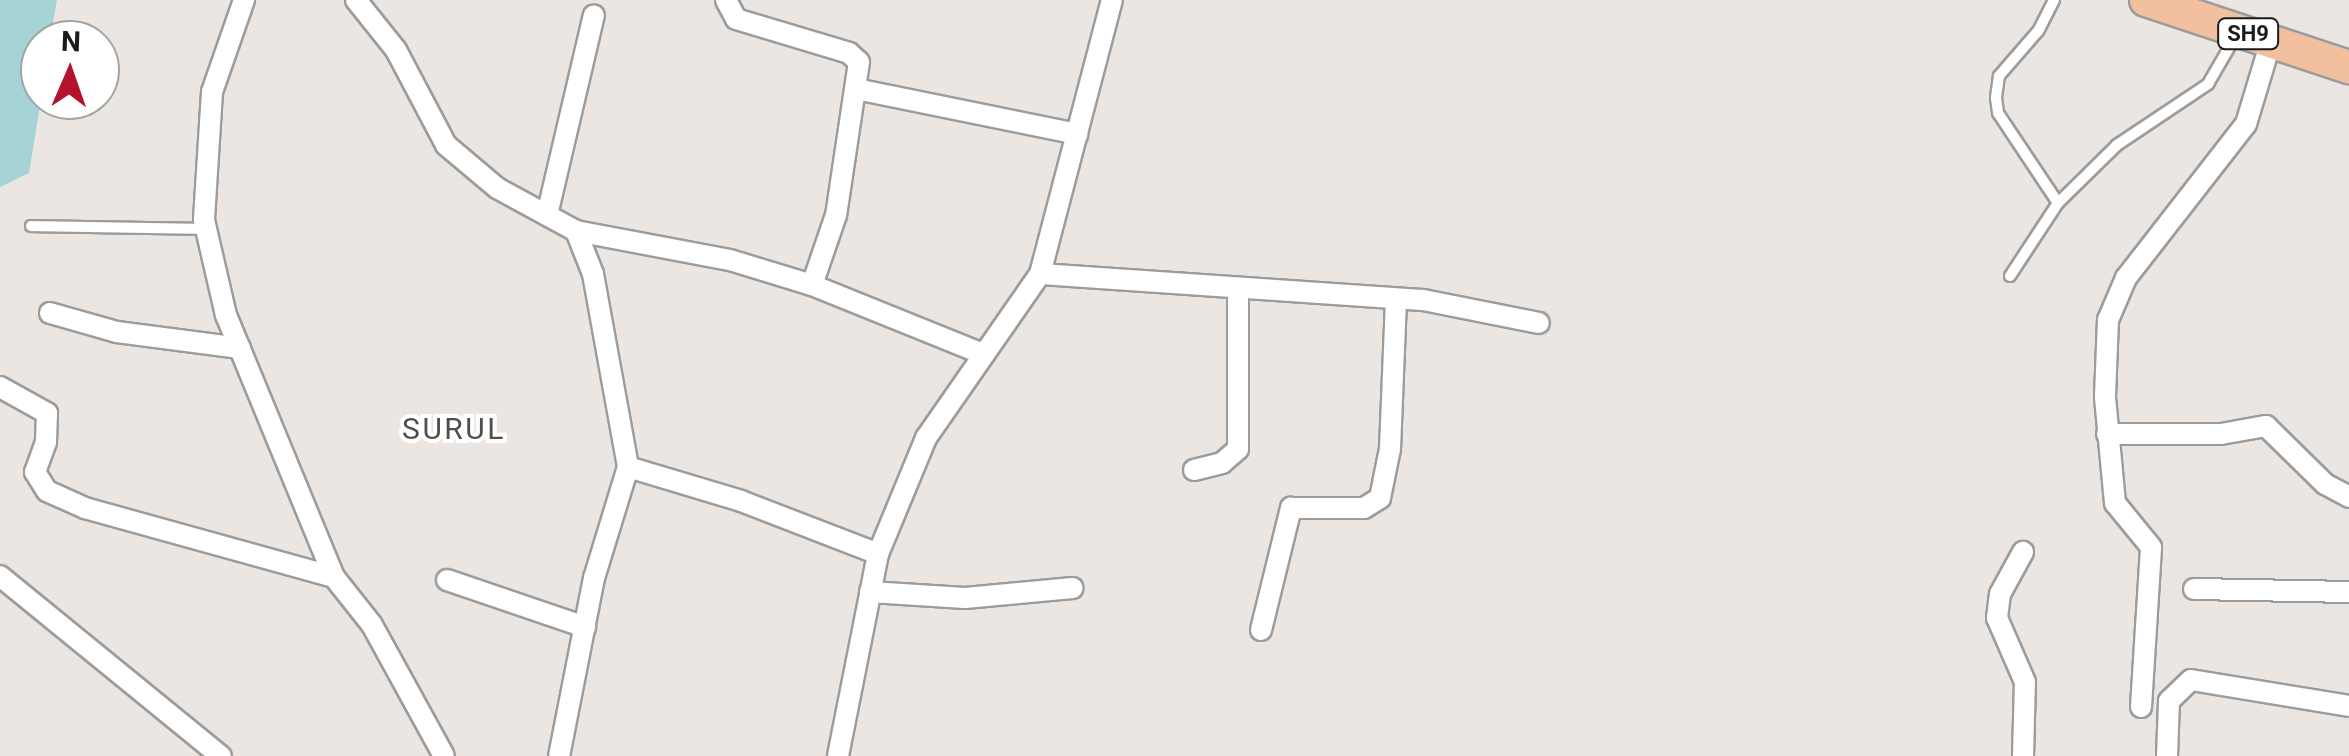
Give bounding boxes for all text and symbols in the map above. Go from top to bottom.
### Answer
road number: SH9 [2216,17,2280,51]
north arrow [20,20,120,120]
text: N [61,25,81,58]
district label: SURUL [402,411,506,447]

